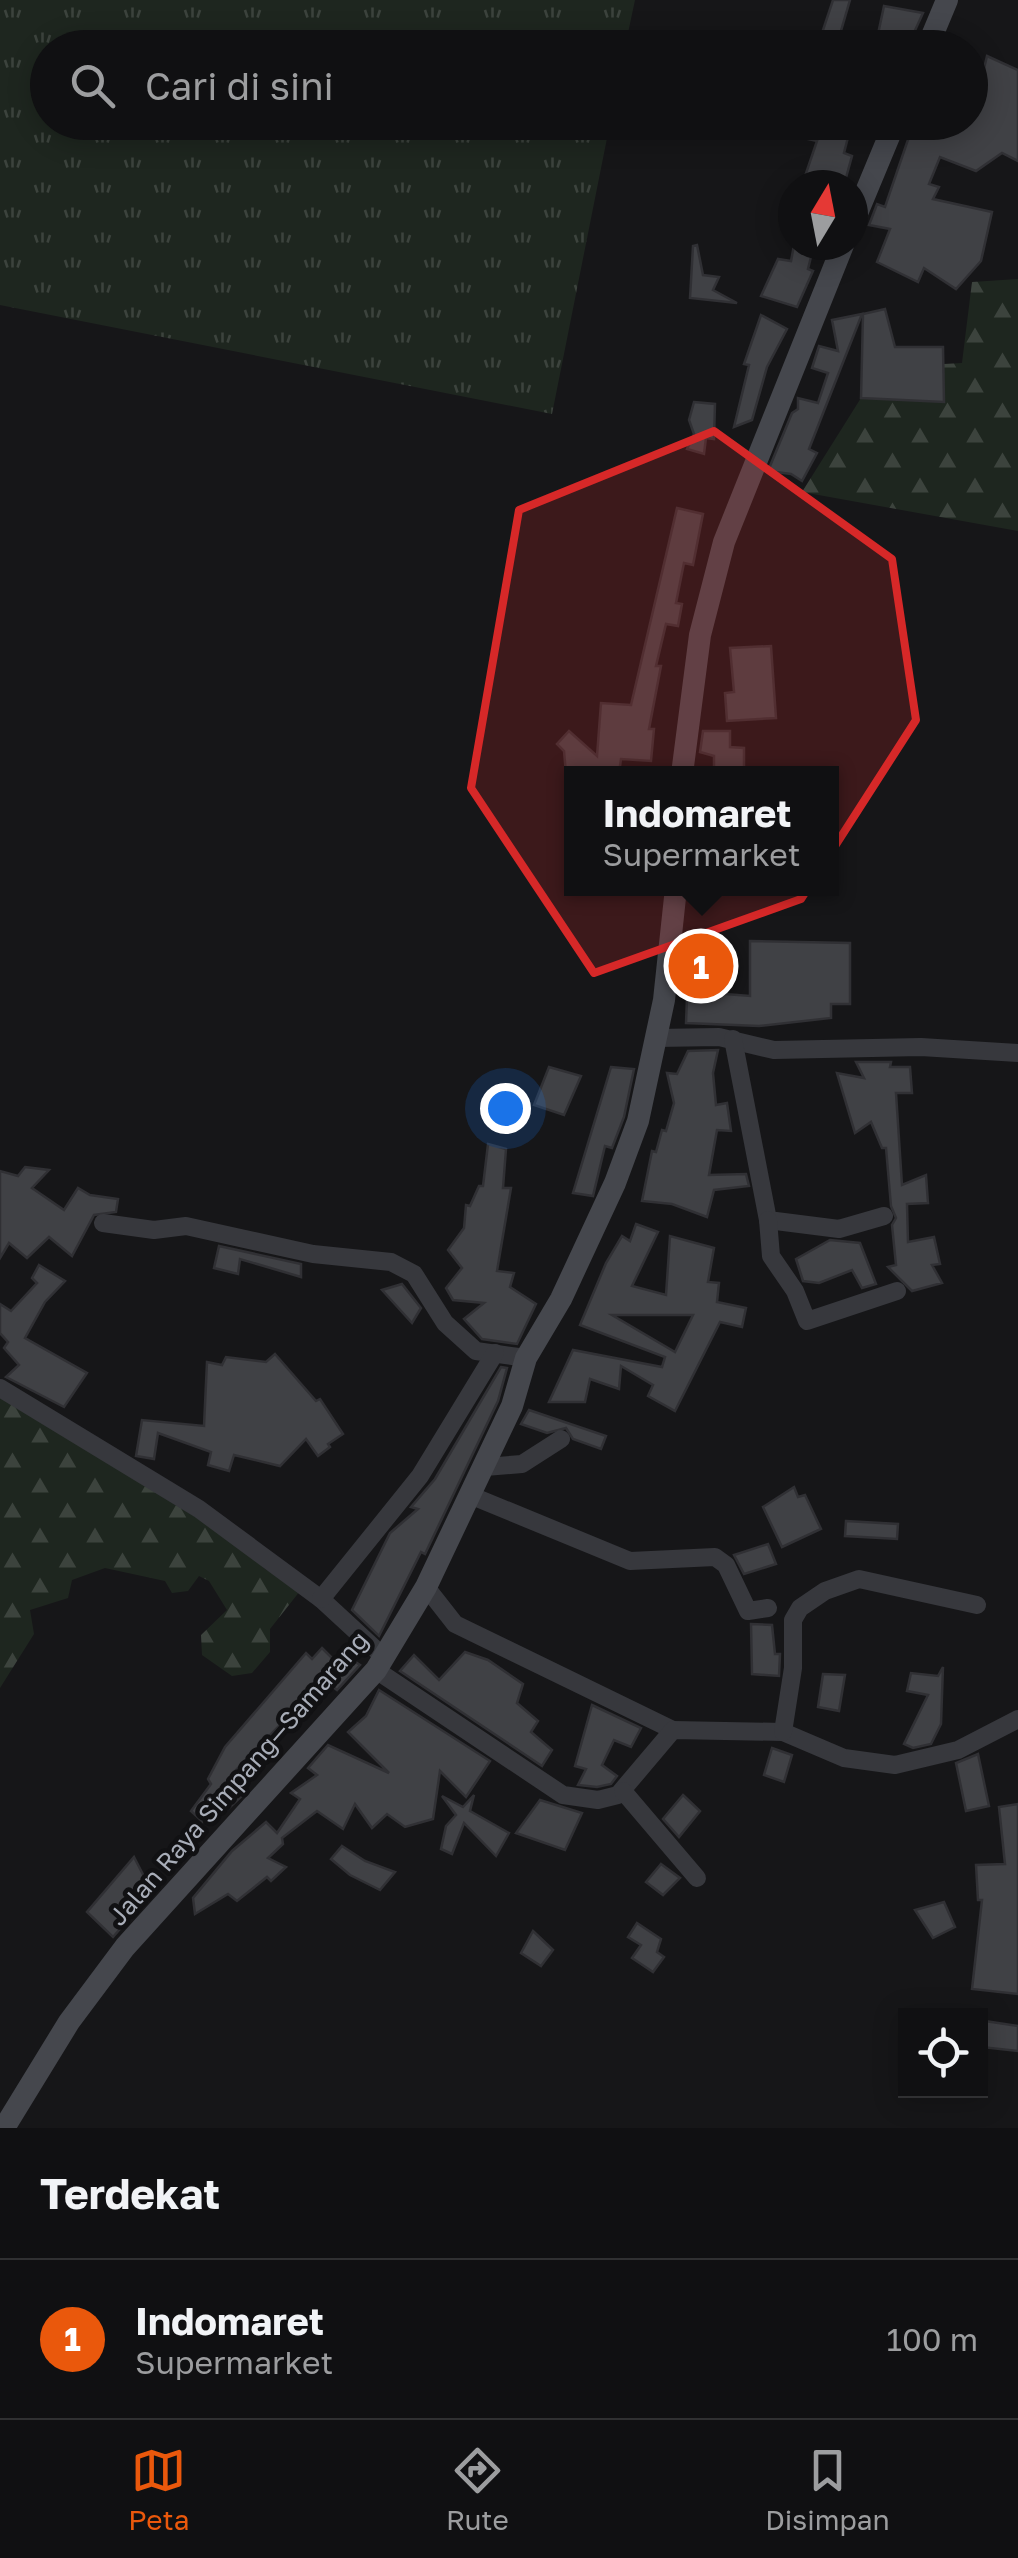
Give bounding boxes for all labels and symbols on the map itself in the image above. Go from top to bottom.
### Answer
north arrow [778,170,868,260]
pin: 1 [668,928,734,1004]
your location [480,1083,531,1134]
street label: Jalan Raya Simpang—Samarang [102,1625,374,1931]

